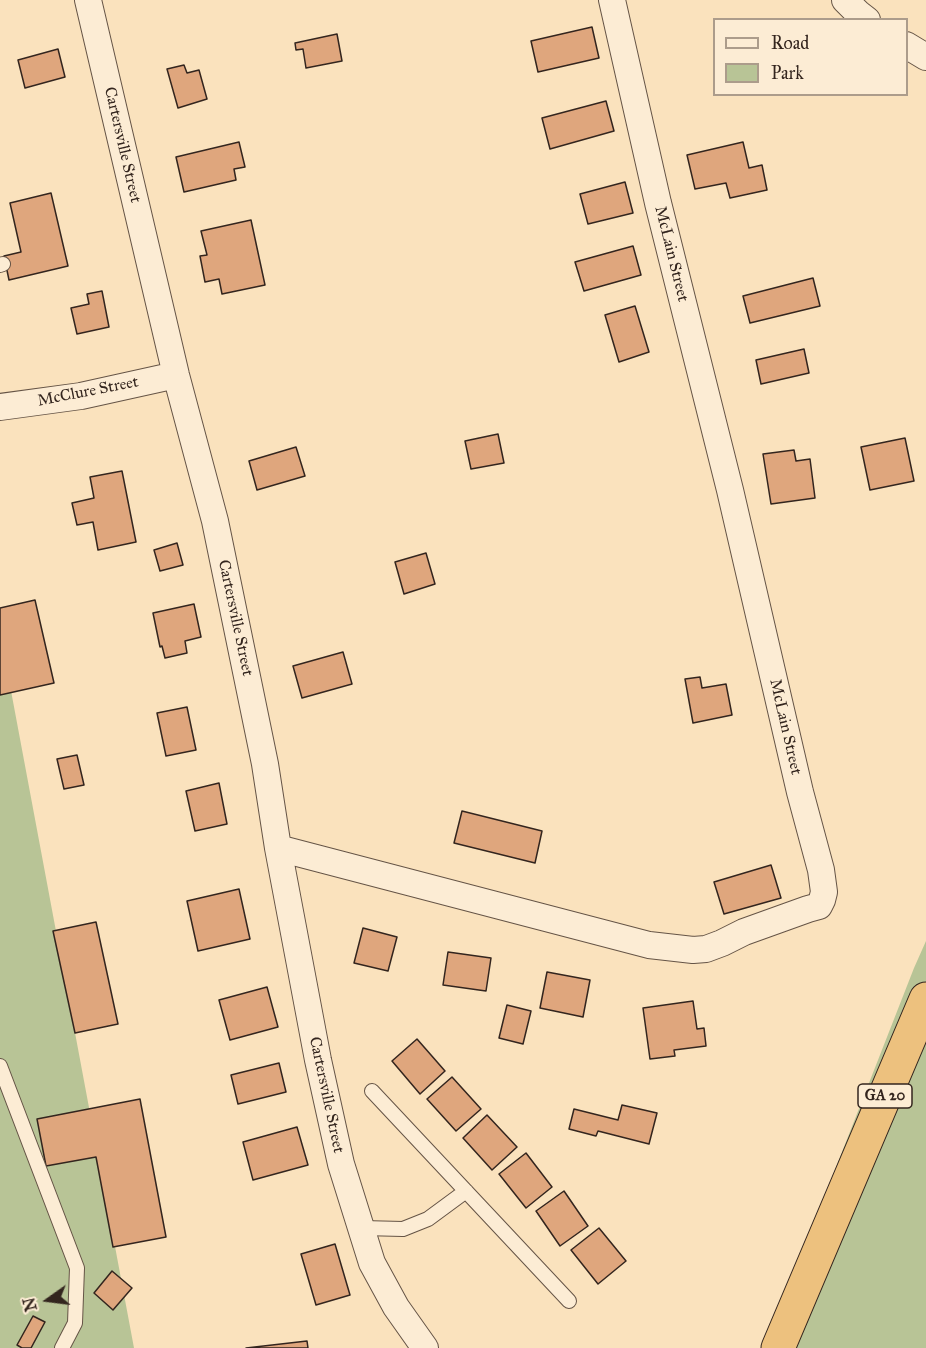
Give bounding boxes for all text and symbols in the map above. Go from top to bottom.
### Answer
legend [713,18,908,96]
text: Road [771,32,809,54]
text: Park [771,62,804,84]
street label: Cartersville Street [99,85,145,205]
street label: McLain Street [650,204,692,304]
street label: McClure Street [36,373,140,411]
street label: Cartersville Street [213,558,257,678]
street label: McLain Street [765,677,805,777]
street label: Cartersville Street [304,1035,348,1155]
road number: GA 20 [858,1084,912,1108]
north arrow [18,1270,78,1330]
text: N [19,1296,41,1313]

